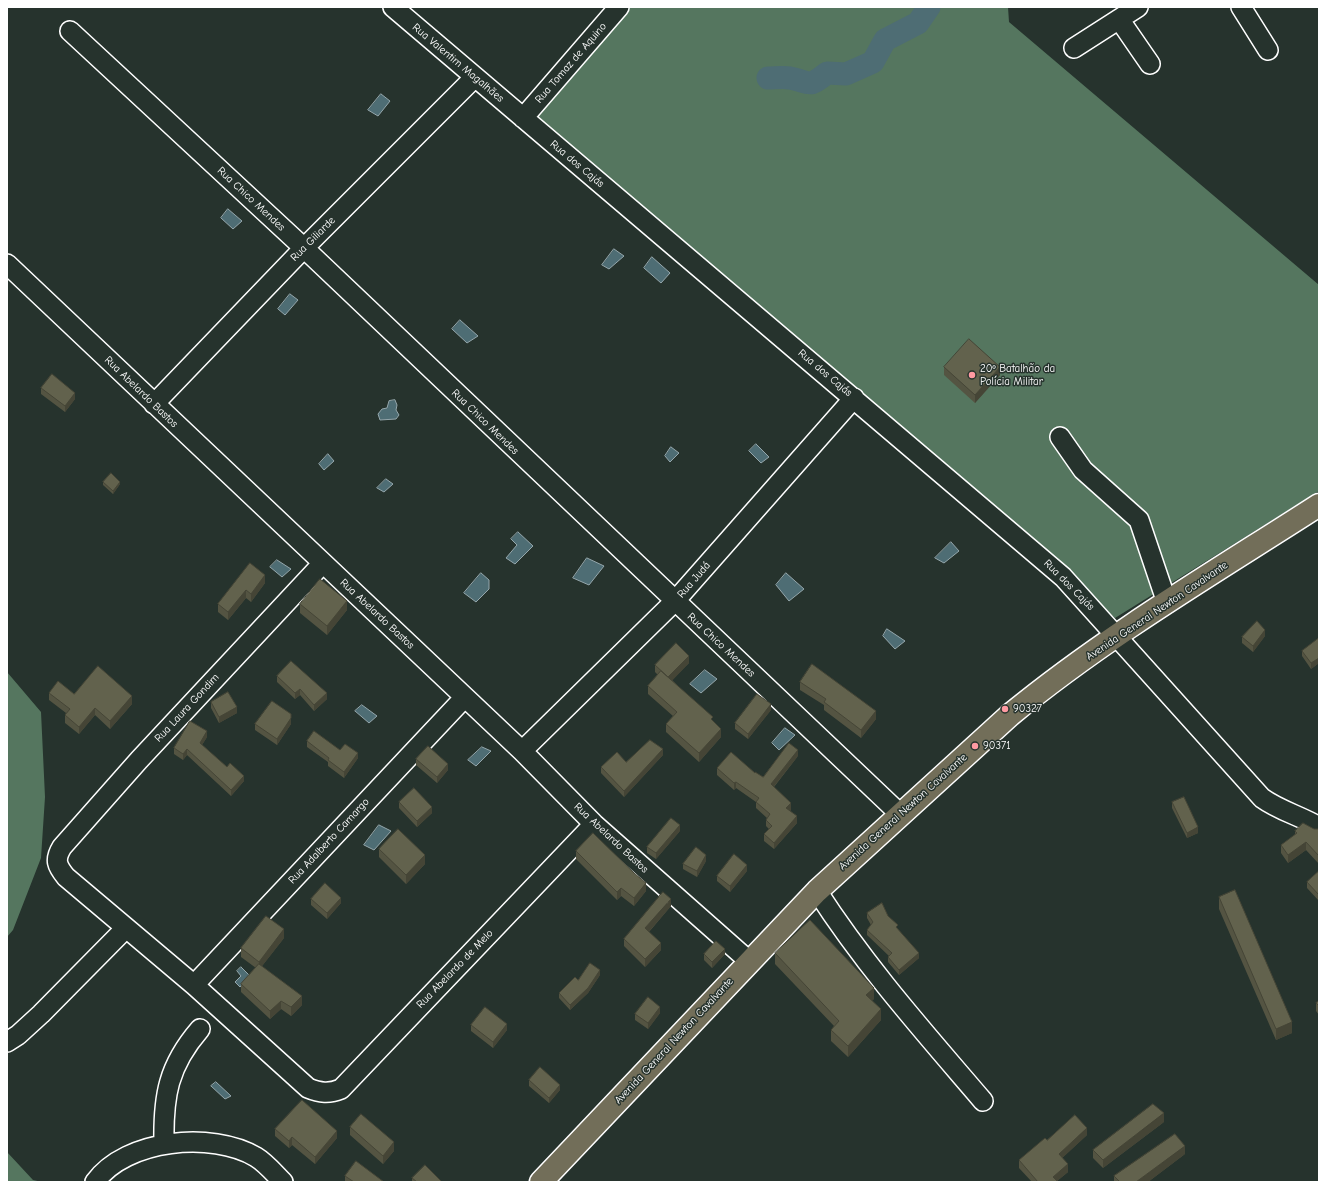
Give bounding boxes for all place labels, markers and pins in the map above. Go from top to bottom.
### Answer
place label: 20º Batalhão da Polícia Militar [980,362,1055,388]
marker: 20º Batalhão da Polícia Militar [967,370,977,380]
place label: 90327 [1013,702,1042,716]
marker: 90327 [1000,704,1010,714]
place label: 90371 [983,739,1011,753]
marker: 90371 [970,741,980,751]

